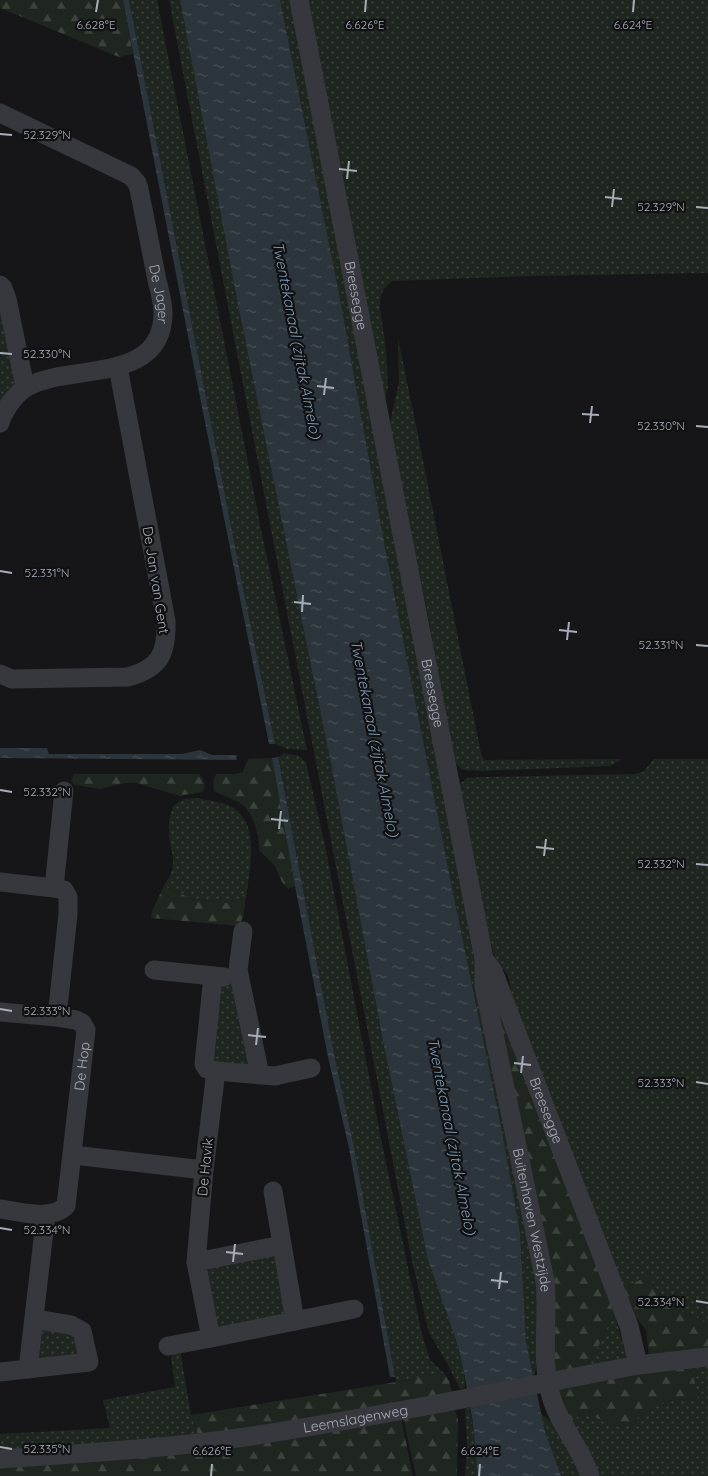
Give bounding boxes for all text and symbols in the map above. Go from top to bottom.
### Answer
text: 6.628°E [76,17,116,32]
text: 6.626°E [346,17,385,32]
text: 6.624°E [614,17,653,32]
text: 52.329°N [23,127,71,142]
text: 52.329°N [637,199,685,214]
water label: Twentekanaal (zijtak Almelo) [269,240,326,442]
street label: Breesegge [341,260,371,332]
street label: De Jager [145,263,172,326]
text: 52.330°N [23,346,71,361]
text: 52.330°N [637,418,685,433]
street label: De Jan van Gent [139,525,173,635]
text: 52.331°N [24,565,70,580]
text: 52.331°N [638,637,684,652]
water label: Twentekanaal (zijtak Almelo) [347,638,404,840]
street label: Breesegge [417,657,448,729]
text: 52.332°N [23,784,71,799]
text: 52.332°N [637,856,685,871]
text: 52.333°N [24,1003,70,1018]
water label: Twentekanaal (zijtak Almelo) [424,1036,481,1238]
street label: De Hop [70,1041,94,1092]
street label: Breesegge [526,1075,567,1146]
text: 52.333°N [638,1075,684,1090]
street label: De Havik [193,1137,217,1197]
street label: Buitenhaven Westzijde [509,1146,555,1293]
text: 52.334°N [24,1222,70,1237]
text: 52.334°N [638,1294,684,1309]
street label: Leemslagenweg [302,1401,409,1437]
text: 52.335°N [23,1441,71,1456]
text: 6.626°E [193,1443,232,1458]
text: 6.624°E [461,1443,500,1458]

